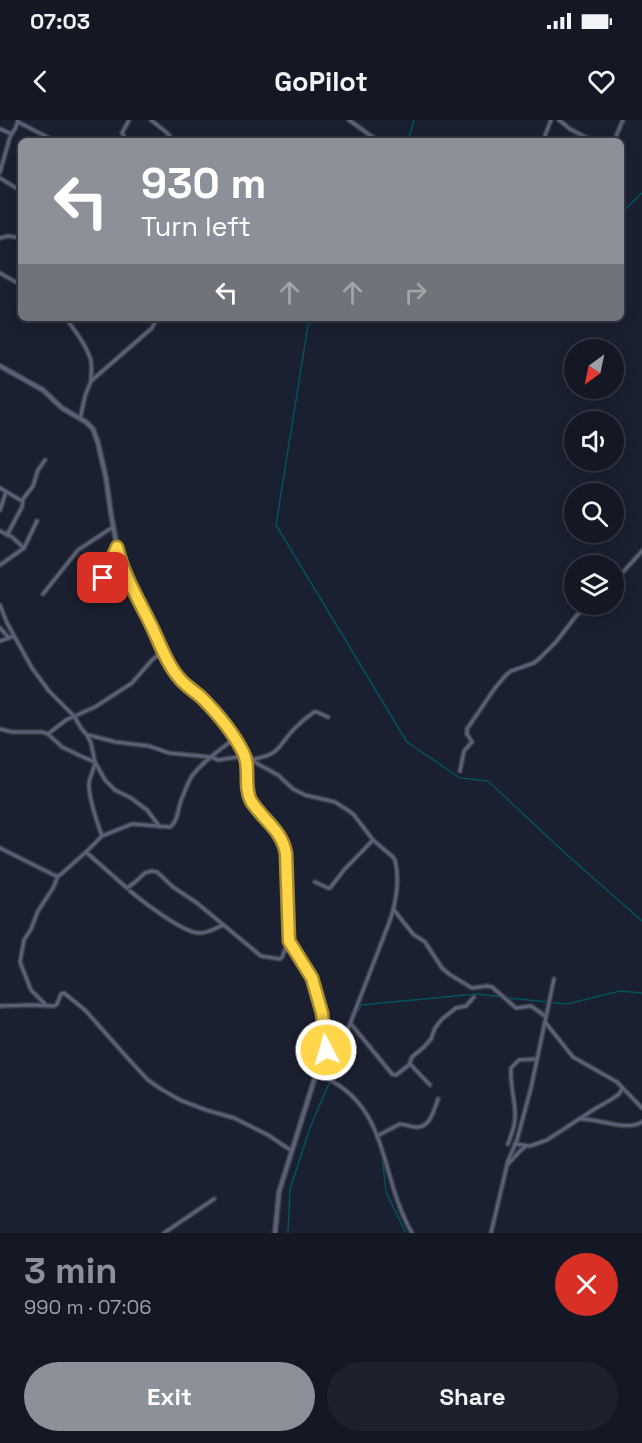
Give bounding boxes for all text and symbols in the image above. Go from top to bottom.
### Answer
text: 07:03 [30,7,90,35]
text: GoPilot [274,64,368,99]
icon: back [24,65,57,98]
icon: heart [585,65,618,98]
text: 930 m [141,157,266,210]
icon: left [42,162,120,240]
text: Turn left [141,209,251,244]
icon: left [210,276,243,309]
icon: ahead [273,276,306,309]
icon: ahead [336,276,369,309]
icon: right [399,276,432,309]
north arrow [564,339,624,399]
map controls [564,339,624,615]
button: sound [564,411,624,471]
button: search [564,483,624,543]
pin [77,552,128,603]
button: layers [564,555,624,615]
icon: arrive [86,561,119,594]
position arrow [294,1018,358,1082]
text: 3 min [24,1248,118,1294]
button: close [555,1253,618,1316]
text: 990 m · 07:06 [24,1294,152,1320]
button: Exit [24,1362,315,1431]
button: Share [327,1362,618,1431]

